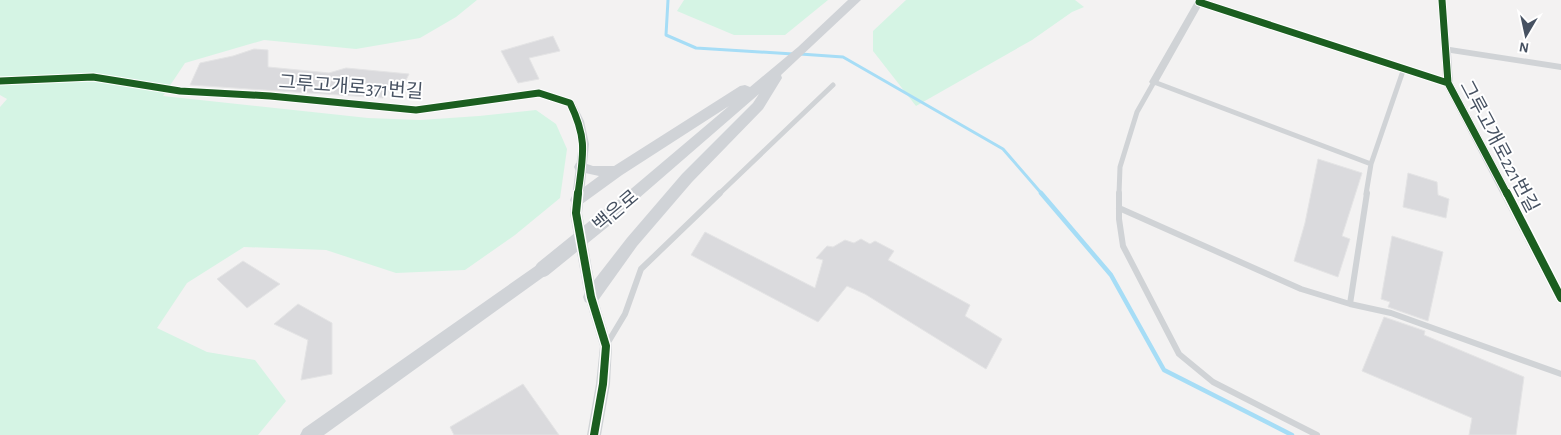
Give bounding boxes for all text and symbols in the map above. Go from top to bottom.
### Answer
north arrow [1501,10,1551,60]
text: N [1518,39,1530,55]
street label: 그루고개로371번길 [278,72,424,102]
street label: 그루고개로221번길 [1456,77,1542,216]
street label: 백은로 [589,186,642,235]

